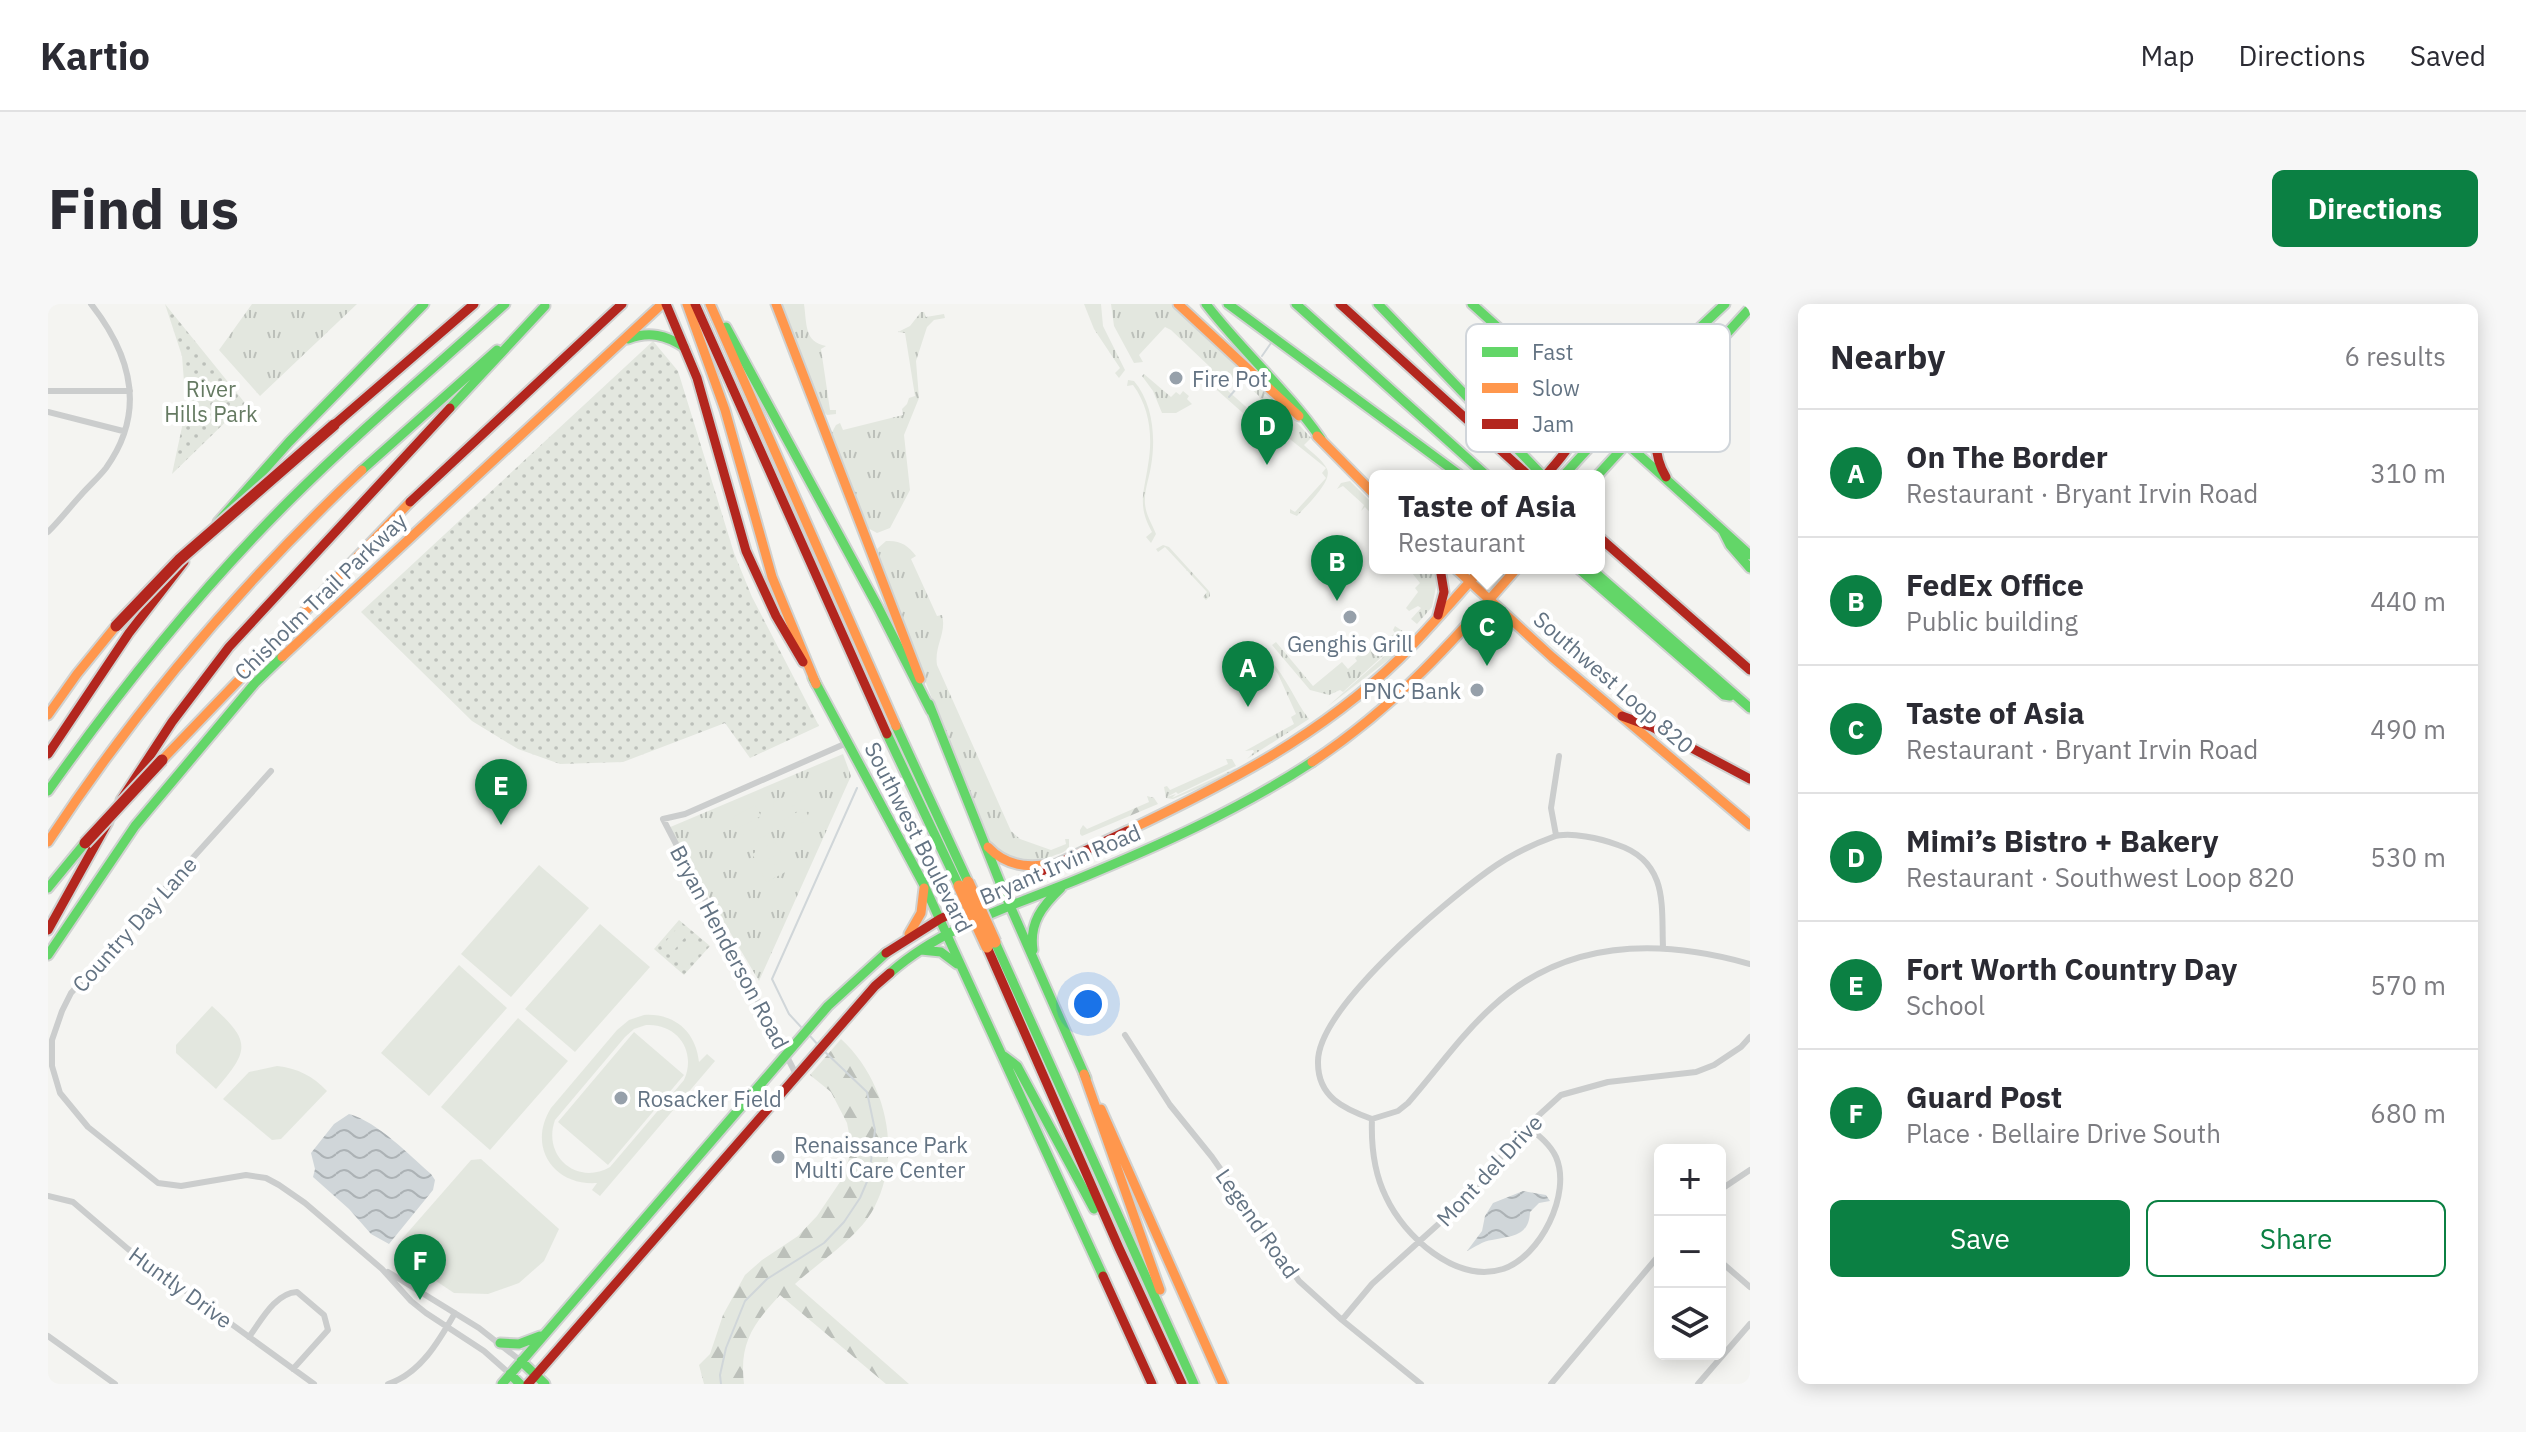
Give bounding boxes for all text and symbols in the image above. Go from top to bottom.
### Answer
text: Kartio [40,31,150,80]
text: Map [2140,37,2194,74]
text: Directions [2238,37,2366,74]
text: Saved [2410,37,2486,74]
button: Directions [2272,170,2478,247]
text: Find us [48,172,239,244]
legend [1466,324,1730,452]
text: Nearby [1830,334,1945,378]
text: Fast [1532,337,1573,366]
text: 6 results [2344,339,2446,373]
place label: Fire Pot [1192,364,1268,393]
marker: Fire Pot [1167,369,1185,387]
text: Slow [1532,373,1580,402]
park label: River Hills Park [164,374,258,428]
pin: D [1241,399,1293,465]
text: Jam [1532,409,1574,438]
text: On The Border [1906,437,2108,476]
text: A [1847,456,1865,490]
text: 310 m [2370,456,2446,490]
popup [1369,470,1605,574]
text: Restaurant · Bryant Irvin Road [1906,476,2258,510]
text: Taste of Asia [1398,486,1576,525]
street label: Chisholm Trail Parkway [227,506,413,686]
text: Restaurant [1398,525,1526,559]
pin: B [1311,535,1363,601]
text: FedEx Office [1906,565,2084,604]
text: B [1847,584,1865,618]
text: 440 m [2370,584,2446,618]
pin: C [1461,600,1513,666]
street label: Southwest Loop 820 [1528,604,1700,760]
text: Public building [1906,604,2078,638]
marker: Genghis Grill [1341,608,1359,626]
place label: Genghis Grill [1287,629,1413,658]
pin: A [1222,641,1274,707]
place label: PNC Bank [1363,676,1461,705]
marker: PNC Bank [1468,681,1486,699]
text: Taste of Asia [1906,693,2085,732]
text: C [1848,712,1864,746]
text: 490 m [2370,712,2446,746]
text: Restaurant · Bryant Irvin Road [1906,732,2258,766]
street label: Southwest Boulevard [858,737,980,937]
pin: E [475,759,527,825]
street label: Bryant Irvin Road [975,817,1145,911]
text: Mimi’s Bistro + Bakery [1906,821,2218,860]
street label: Bryan Henderson Road [664,840,796,1054]
text: D [1847,840,1865,874]
text: 530 m [2370,840,2446,874]
street label: Country Day Lane [65,850,203,998]
text: Restaurant · Southwest Loop 820 [1906,860,2295,894]
text: Fort Worth Country Day [1906,949,2237,988]
text: E [1848,968,1864,1002]
text: 570 m [2370,968,2446,1002]
your location [1068,984,1108,1024]
text: School [1906,988,1985,1022]
text: Guard Post [1906,1077,2062,1116]
place label: Rosacker Field [637,1084,782,1113]
marker: Rosacker Field [612,1089,630,1107]
text: F [1848,1096,1864,1130]
text: 680 m [2370,1096,2446,1130]
street label: Mont del Drive [1430,1108,1548,1232]
text: Place · Bellaire Drive South [1906,1116,2221,1150]
place label: Renaissance Park Multi Care Center [794,1130,968,1184]
map controls [1654,1144,1726,1360]
button: + [1654,1144,1726,1216]
marker: Renaissance Park Multi Care Center [769,1148,787,1166]
street label: Legend Road [1210,1162,1306,1284]
button: Save [1830,1200,2130,1277]
button: Share [2146,1200,2446,1277]
button: − [1654,1216,1726,1288]
pin: F [394,1234,446,1300]
street label: Huntly Drive [123,1240,239,1334]
button: layers [1654,1288,1726,1360]

